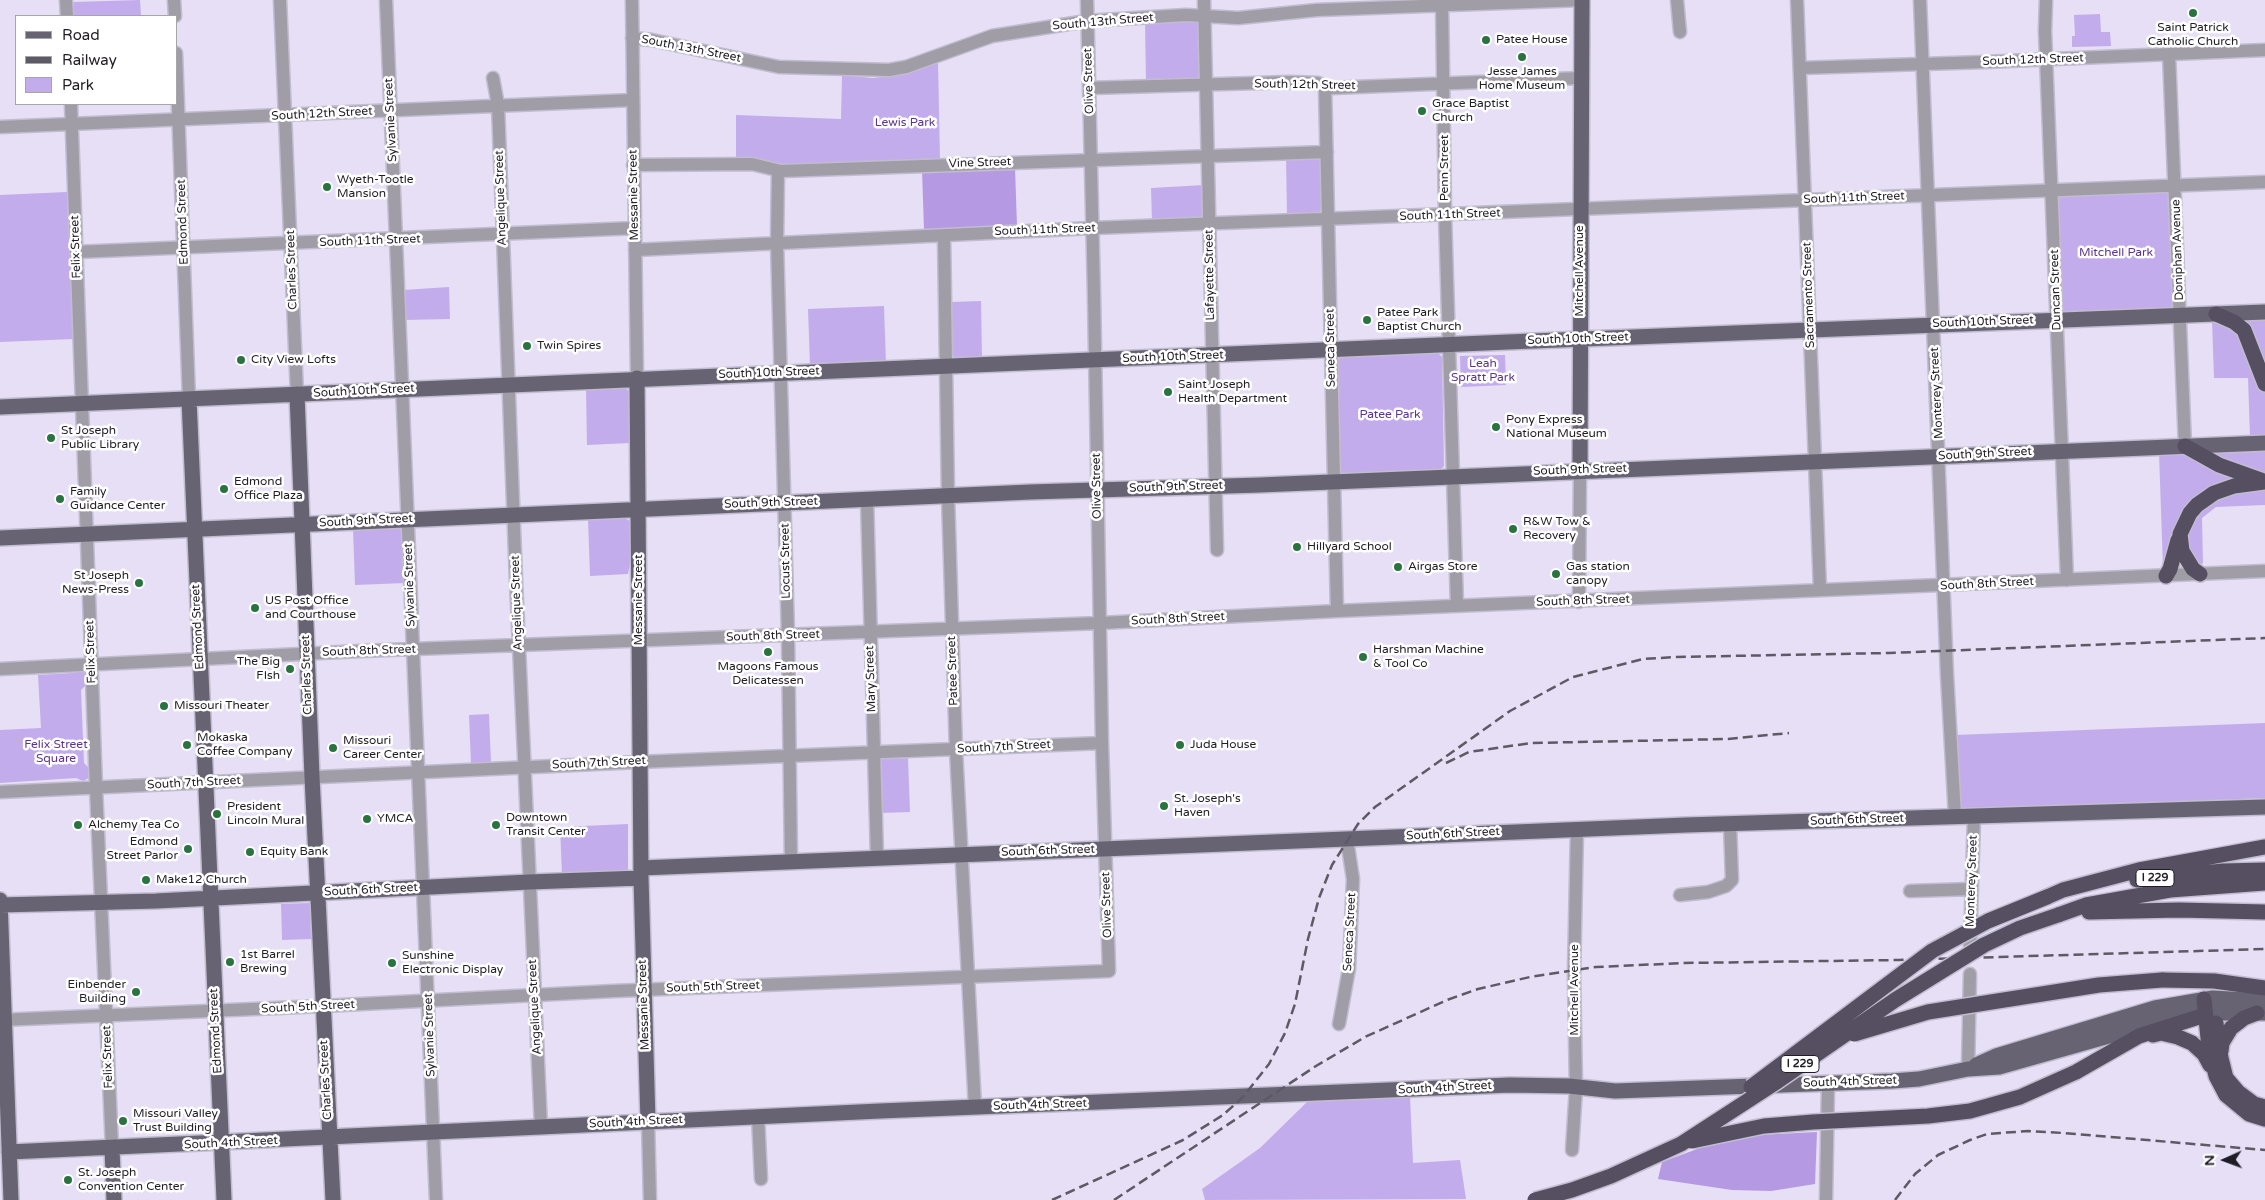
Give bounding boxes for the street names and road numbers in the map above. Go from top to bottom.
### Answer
street label: South 13th Street [1052,10,1154,34]
street label: South 13th Street [640,32,742,66]
street label: Olive Street [1081,48,1097,114]
street label: South 12th Street [1982,51,2084,69]
street label: South 12th Street [1254,77,1356,93]
street label: Sylvanie Street [382,78,400,162]
street label: South 12th Street [271,104,373,124]
street label: Penn Street [1438,135,1452,201]
street label: Messanie Street [626,149,642,241]
street label: Angelique Street [492,150,510,246]
street label: Vine Street [948,155,1012,171]
street label: Edmond Street [174,179,192,265]
street label: South 11th Street [1803,189,1905,207]
street label: Doniphan Avenue [2169,199,2187,301]
street label: South 11th Street [1399,206,1501,224]
street label: Felix Street [68,215,84,279]
street label: South 11th Street [994,221,1096,239]
street label: Mitchell Avenue [1573,225,1587,317]
street label: Lafayette Street [1202,229,1218,321]
street label: Charles Street [283,230,301,310]
street label: South 11th Street [319,232,421,250]
street label: Sacramento Street [1800,242,1818,348]
street label: Duncan Street [2047,249,2065,331]
street label: Seneca Street [1323,308,1339,388]
street label: South 10th Street [1932,313,2034,331]
street label: South 10th Street [1527,330,1629,348]
street label: Monterey Street [1927,347,1947,439]
street label: South 10th Street [1122,348,1224,366]
street label: South 10th Street [718,364,820,382]
street label: South 10th Street [313,381,415,401]
street label: South 9th Street [1938,444,2032,464]
street label: Olive Street [1089,453,1105,519]
street label: South 9th Street [1533,461,1627,479]
street label: South 9th Street [1129,478,1223,496]
street label: South 9th Street [724,494,818,512]
street label: South 9th Street [319,511,413,531]
street label: Locust Street [778,523,794,599]
street label: Sylvanie Street [401,543,419,627]
street label: Angelique Street [508,555,526,651]
street label: Messanie Street [632,555,646,645]
street label: South 8th Street [1940,574,2034,594]
street label: Edmond Street [189,584,207,670]
street label: South 8th Street [1536,592,1630,610]
street label: South 8th Street [1131,609,1225,629]
street label: Felix Street [83,620,99,684]
street label: South 8th Street [726,627,820,645]
street label: Charles Street [298,635,316,715]
street label: Patee Street [945,636,961,706]
street label: South 8th Street [322,642,416,660]
street label: Mary Street [863,645,879,713]
street label: South 7th Street [957,737,1051,757]
street label: South 7th Street [552,753,646,773]
street label: South 7th Street [147,773,241,793]
street label: South 6th Street [1810,811,1904,829]
street label: South 6th Street [1406,824,1500,844]
street label: Monterey Street [1963,835,1981,927]
street label: South 6th Street [1001,842,1095,860]
road number: I 229 [2136,870,2174,886]
street label: Olive Street [1099,872,1115,938]
street label: South 6th Street [324,880,418,900]
street label: Seneca Street [1341,892,1359,972]
street label: Mitchell Avenue [1568,944,1582,1036]
street label: Angelique Street [525,959,545,1055]
street label: Messanie Street [635,959,653,1051]
street label: South 5th Street [666,978,760,996]
street label: Edmond Street [207,988,225,1074]
street label: Sylvanie Street [421,993,439,1077]
street label: South 5th Street [261,997,355,1017]
street label: Felix Street [100,1025,116,1089]
street label: Charles Street [317,1040,335,1120]
road number: I 229 [1781,1056,1819,1072]
street label: South 4th Street [1803,1073,1897,1091]
street label: South 4th Street [1398,1078,1492,1098]
street label: South 4th Street [993,1096,1087,1114]
street label: South 4th Street [589,1112,683,1132]
street label: South 4th Street [184,1133,278,1153]

